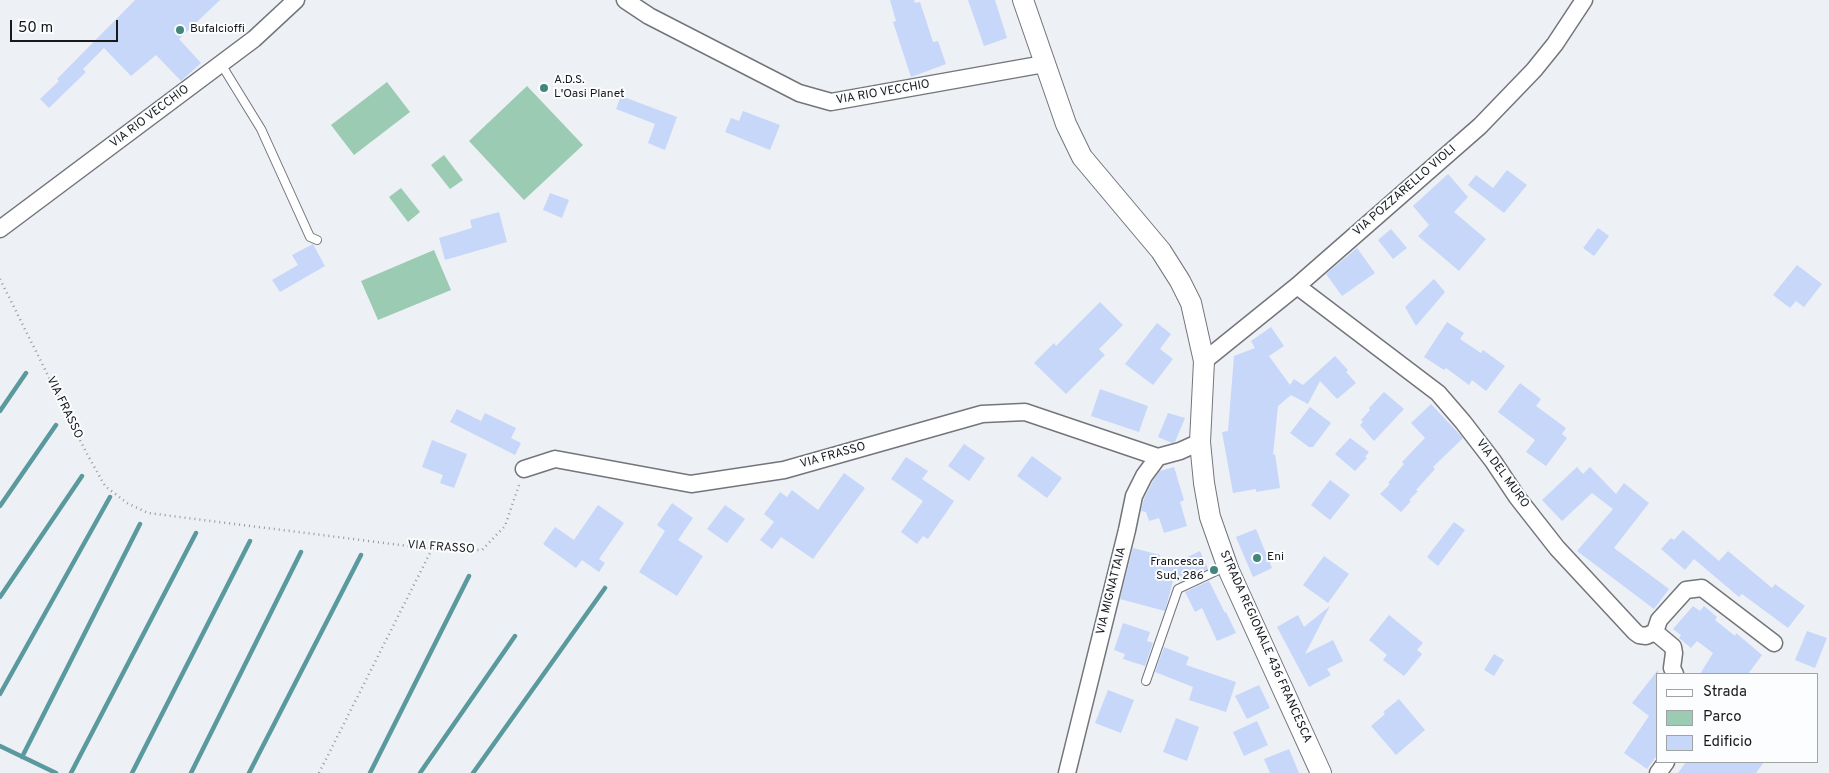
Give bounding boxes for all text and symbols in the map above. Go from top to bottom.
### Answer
scale bar [12,10,120,42]
text: 50 m [18,19,53,38]
place label: Bufalcioffi [190,23,245,37]
marker: Bufalcioffi [174,24,186,36]
place label: A.D.S. L'Oasi Planet [554,74,625,102]
street label: VIA RIO VECCHIO [835,78,931,108]
marker: A.D.S. L'Oasi Planet [538,82,550,94]
street label: VIA RIO VECCHIO [108,83,192,151]
street label: VIA POZZARELLO VIOLI [1351,142,1459,240]
street label: VIA FRASSO [43,375,85,441]
street label: VIA DEL MURO [1472,437,1532,511]
street label: VIA FRASSO [799,440,867,472]
street label: VIA FRASSO [407,538,475,558]
street label: VIA MIGNATTAIA [1094,546,1130,636]
street label: STRADA REGIONALE 436 FRANCESCA [1216,549,1314,745]
place label: Eni [1267,551,1284,565]
marker: Eni [1251,552,1263,564]
place label: Francesca Sud, 286 [1150,556,1204,584]
marker: Francesca Sud, 286 [1208,564,1220,576]
legend [1656,673,1819,763]
text: Strada [1703,683,1747,702]
text: Parco [1703,708,1742,727]
text: Edificio [1703,733,1752,752]

